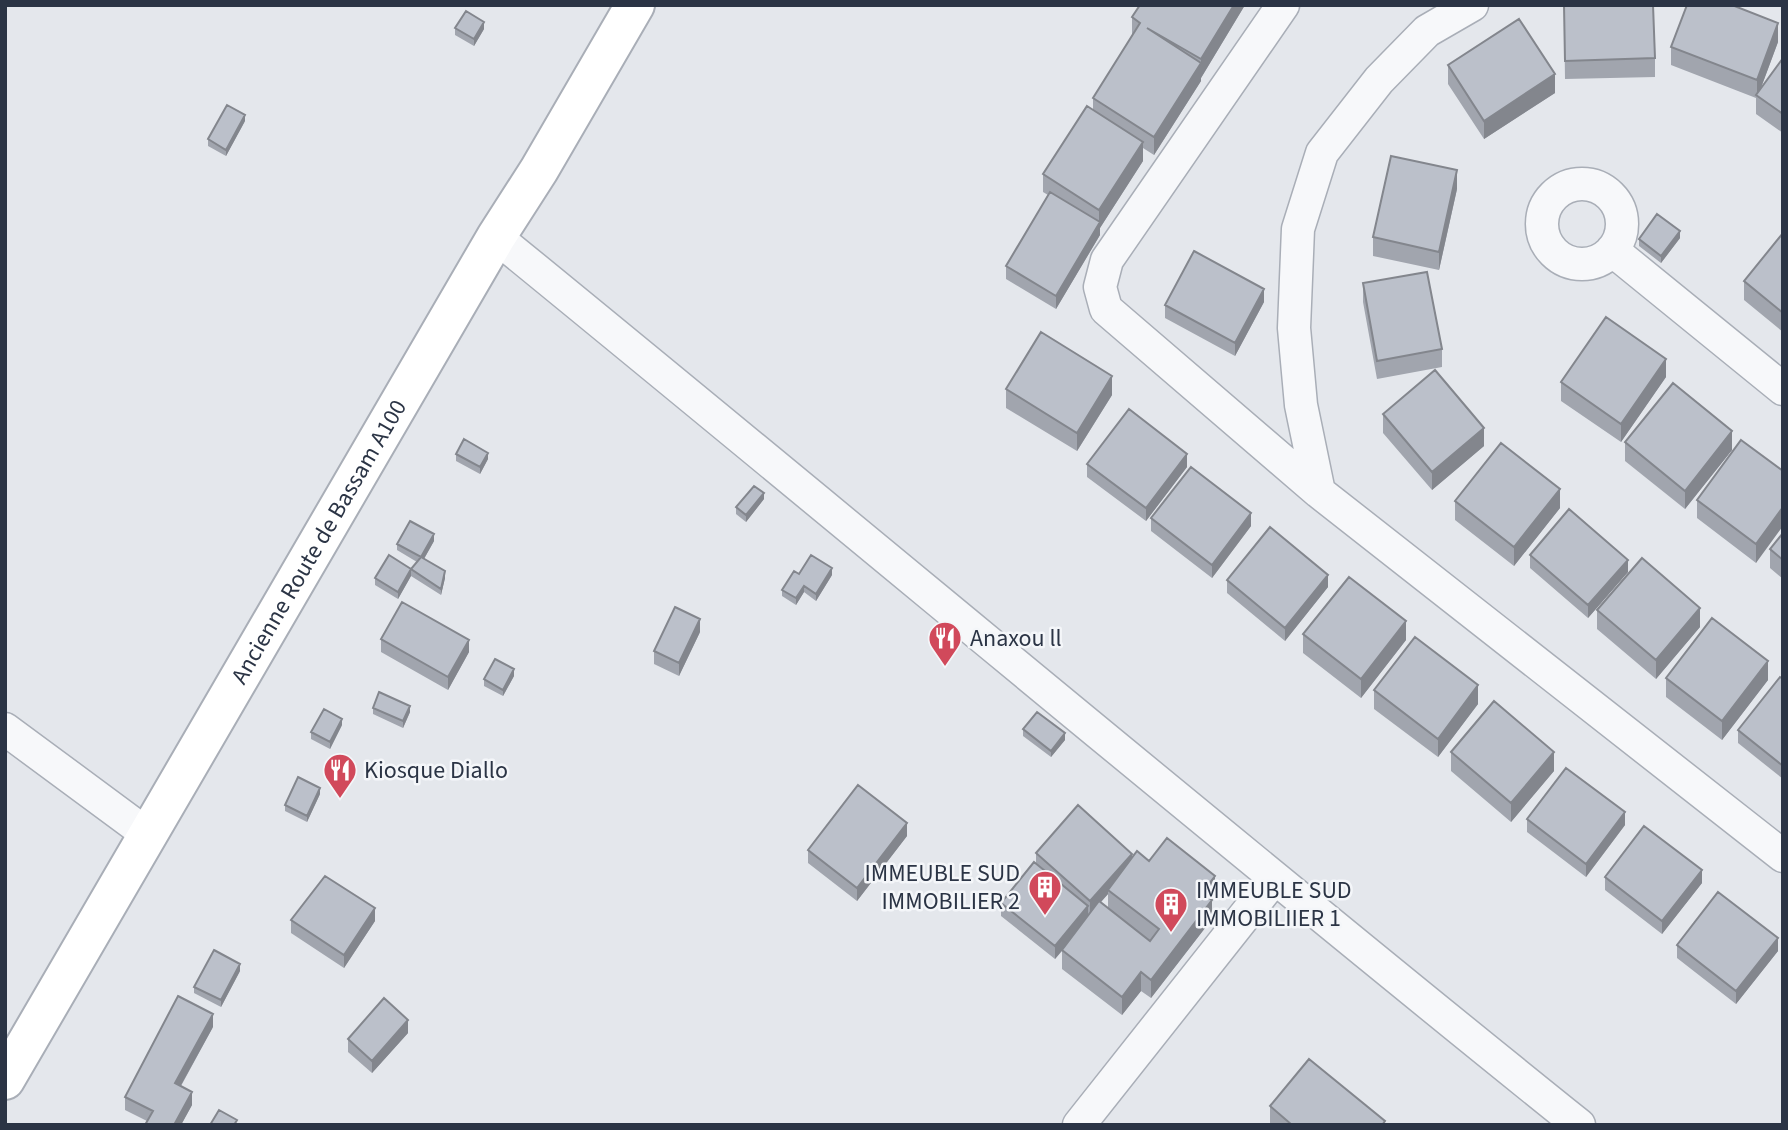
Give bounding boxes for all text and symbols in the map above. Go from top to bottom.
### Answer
street label: Ancienne Route de Bassam A100 [222,393,416,691]
restaurant icon: Anaxou ll [926,619,964,668]
place label: Anaxou ll [970,621,1062,656]
restaurant icon: Kiosque Diallo [321,751,359,800]
place label: Kiosque Diallo [364,753,508,788]
place label: IMMEUBLE SUD IMMOBILIER 2 [864,856,1020,919]
building icon: IMMEUBLE SUD IMMOBILIER 2 [1026,868,1064,917]
place label: IMMEUBLE SUD IMMOBILIIER 1 [1196,873,1352,936]
building icon: IMMEUBLE SUD IMMOBILIIER 1 [1152,885,1190,934]

